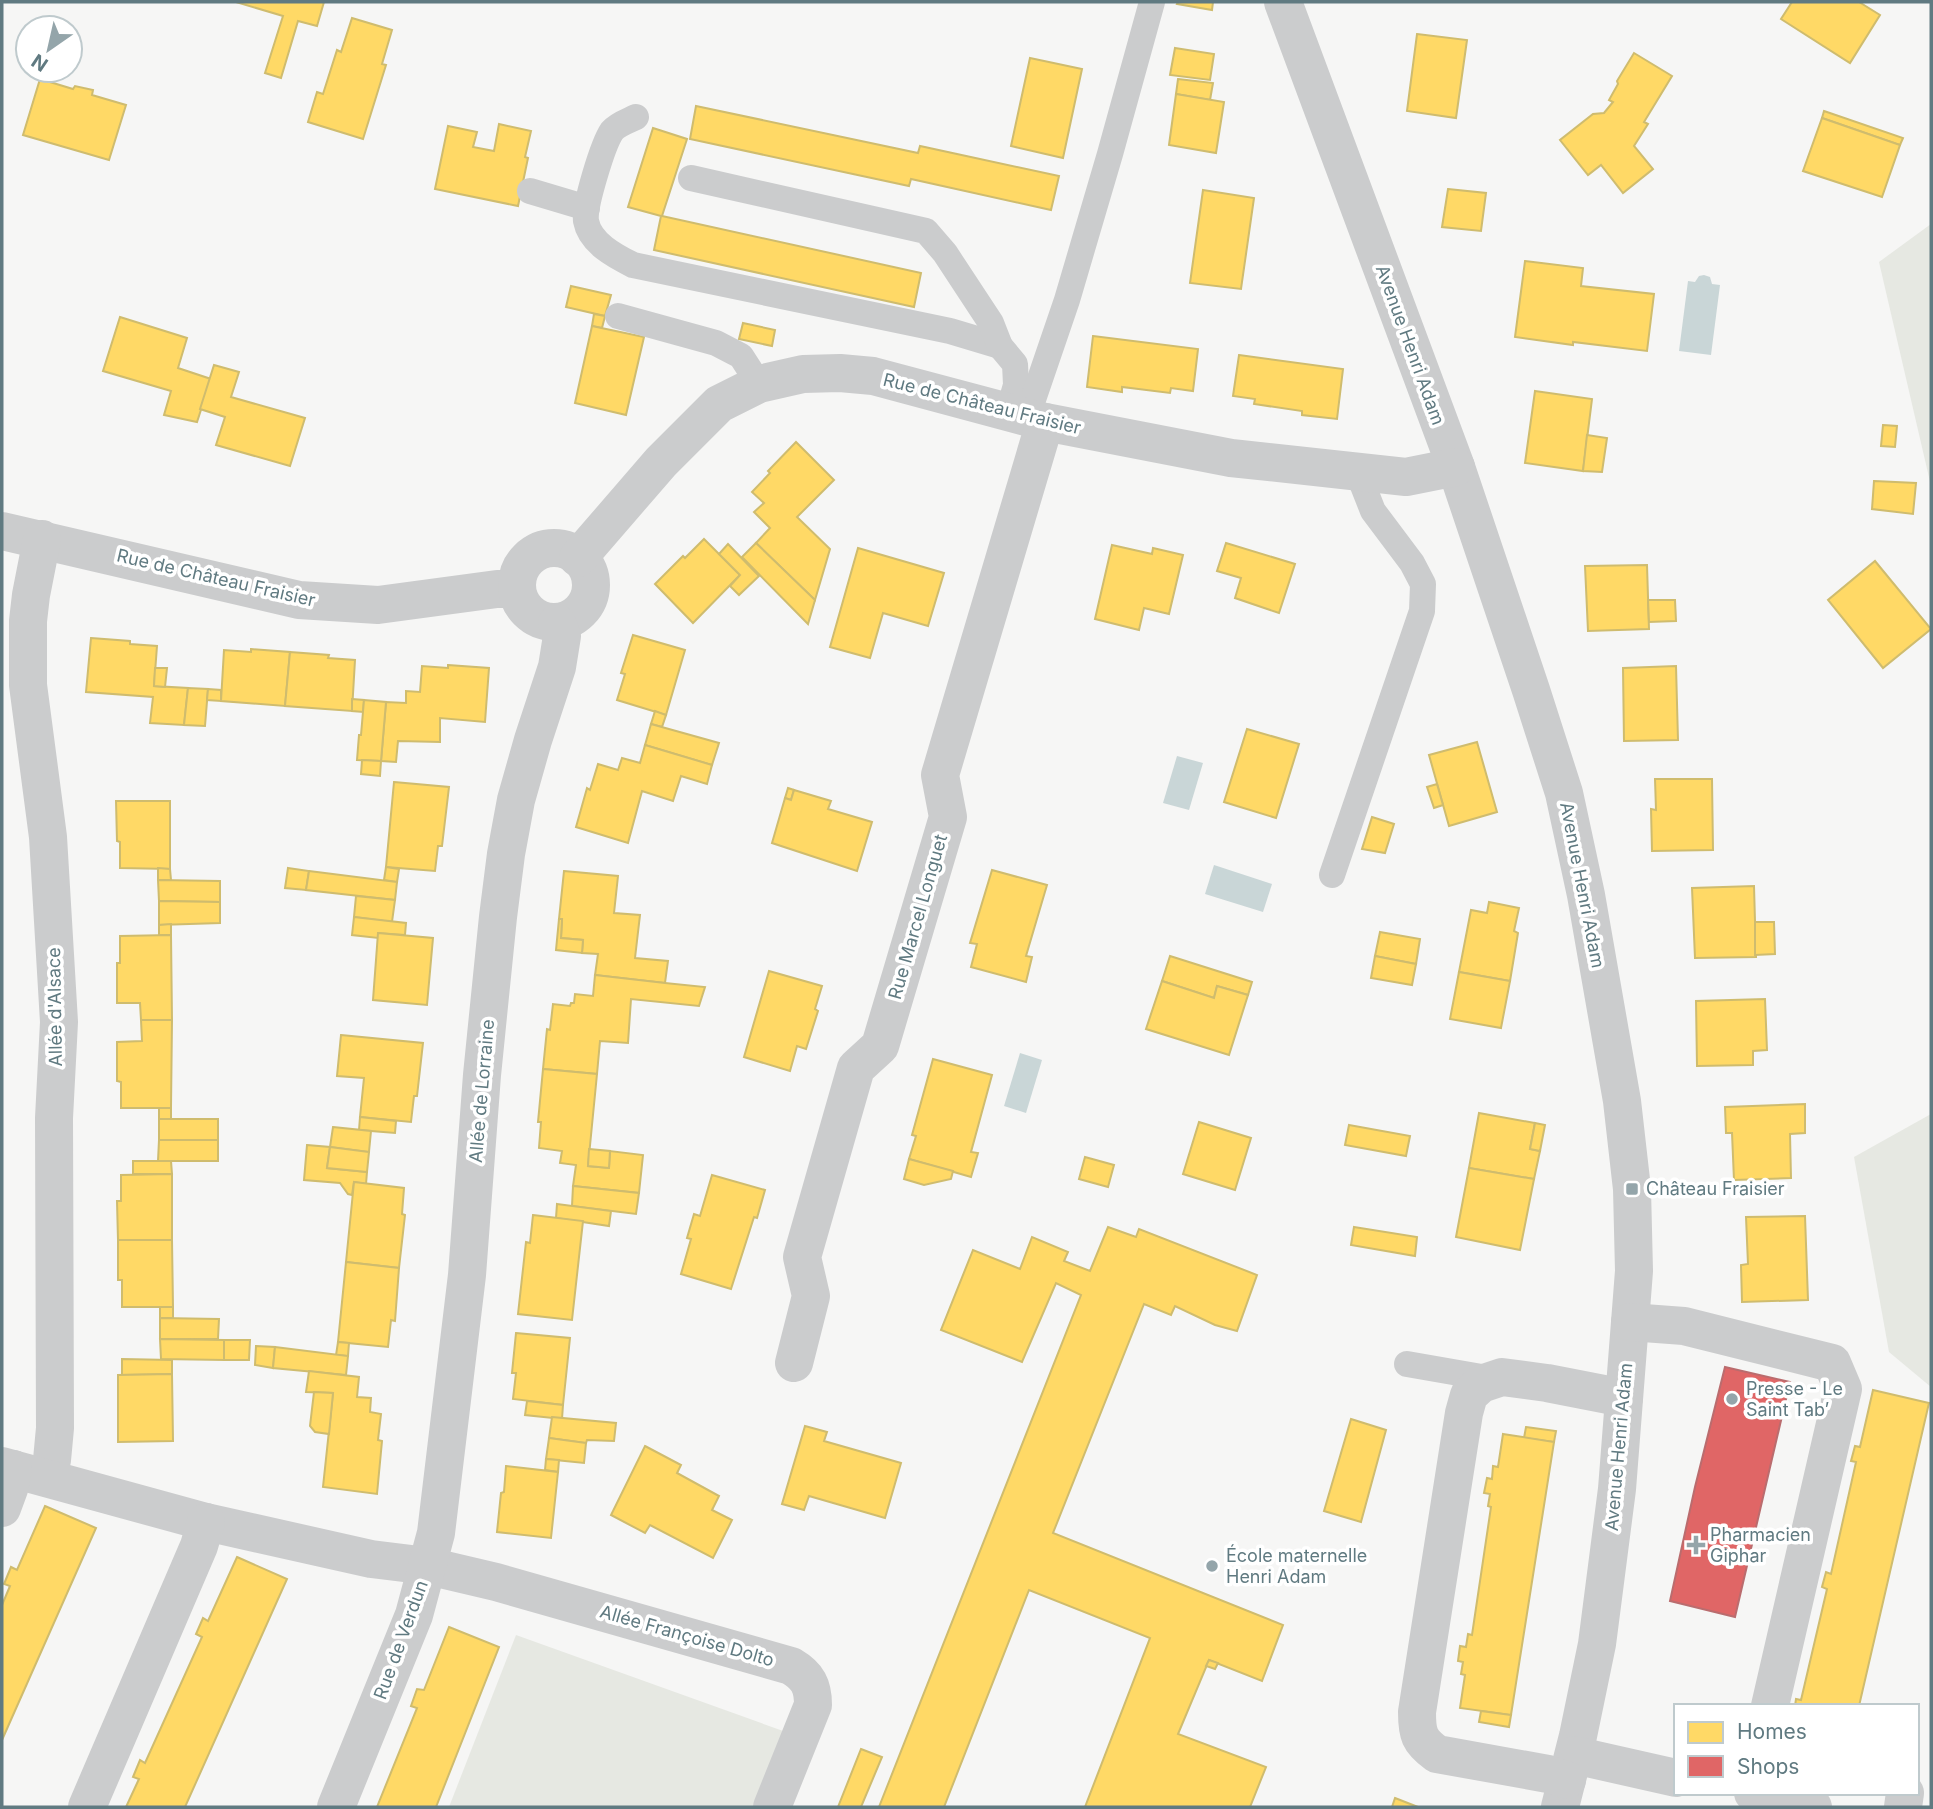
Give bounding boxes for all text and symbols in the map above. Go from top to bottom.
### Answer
north arrow [14,14,84,84]
text: N [27,49,52,76]
street label: Avenue Henri Adam [1372,262,1449,428]
street label: Rue de Château Fraisier [881,369,1083,438]
street label: Rue de Château Fraisier [115,544,318,611]
street label: Avenue Henri Adam [1556,800,1609,970]
street label: Rue Marcel Longuet [884,832,951,1002]
street label: Allée d'Alsace [43,947,66,1067]
street label: Allée de Lorraine [465,1018,498,1164]
place label: Château Fraisier [1646,1178,1785,1199]
marker: Château Fraisier [1624,1181,1640,1197]
street label: Avenue Henri Adam [1601,1362,1636,1532]
place label: Presse - Le Saint Tab’ [1746,1378,1843,1420]
marker: Presse - Le Saint Tab’ [1724,1391,1740,1407]
place label: Pharmacien Giphar [1710,1524,1811,1566]
marker: Pharmacien Giphar [1688,1537,1704,1553]
place label: École maternelle Henri Adam [1226,1544,1367,1587]
marker: École maternelle Henri Adam [1204,1558,1220,1574]
street label: Rue de Verdun [369,1577,432,1702]
street label: Allée Françoise Dolto [598,1601,777,1670]
legend [1674,1704,1919,1795]
text: Homes [1737,1719,1807,1744]
text: Shops [1737,1754,1799,1779]

